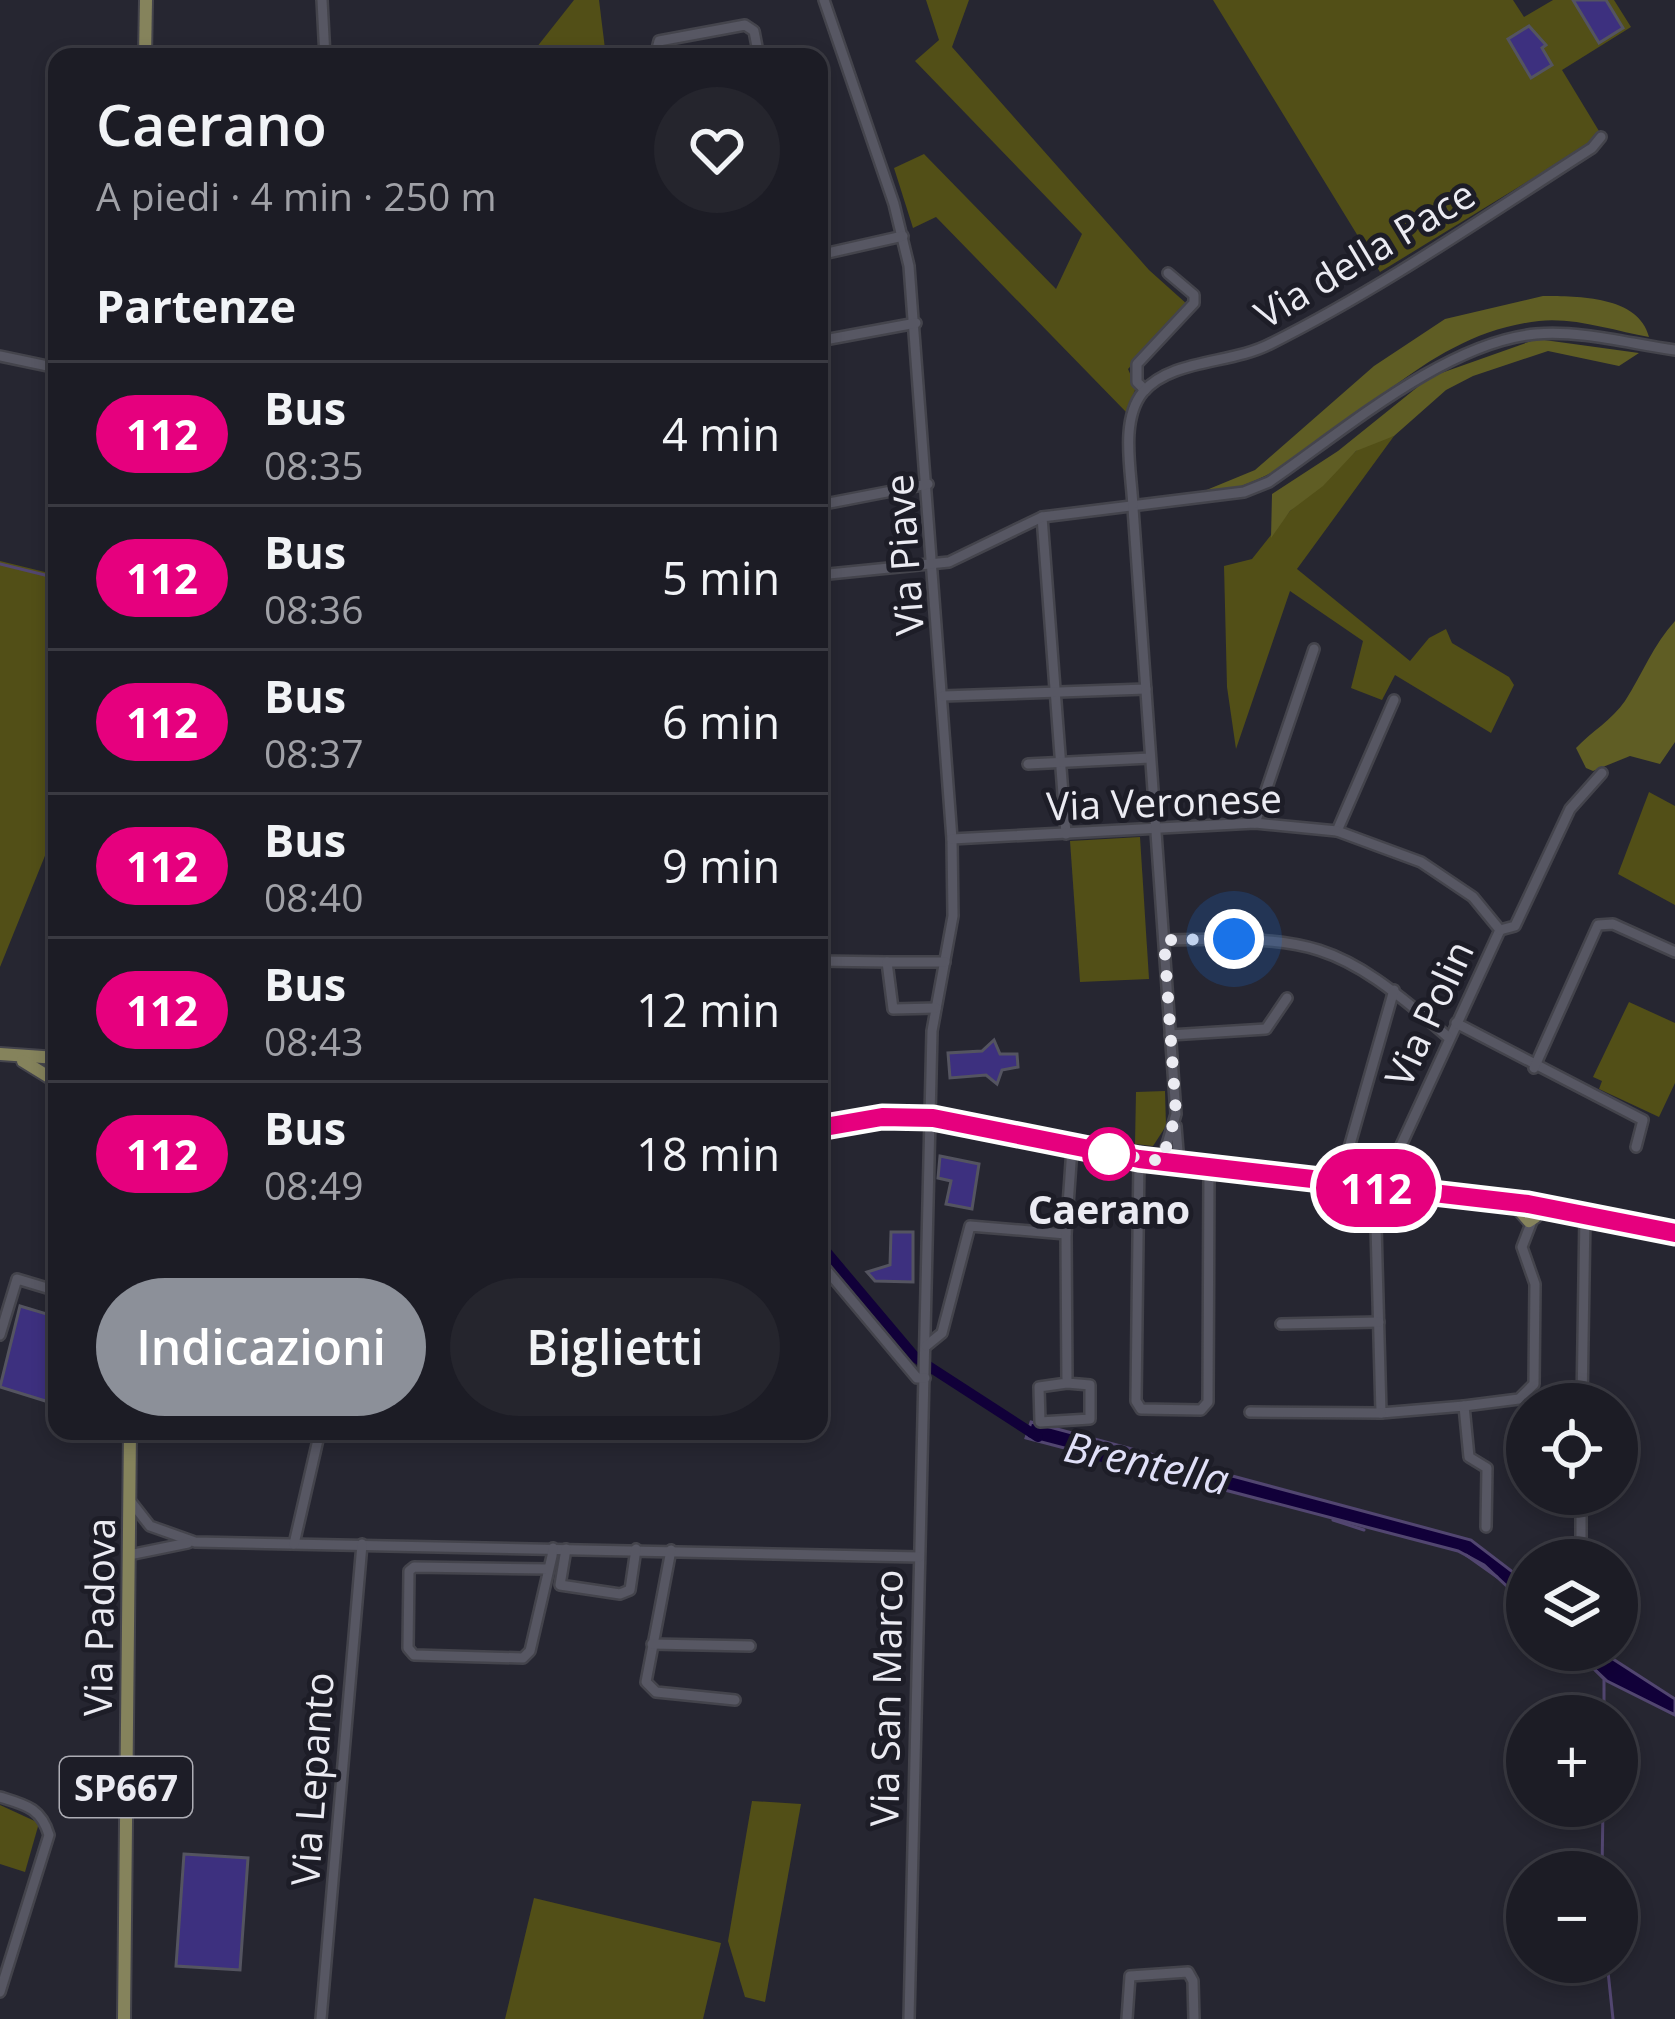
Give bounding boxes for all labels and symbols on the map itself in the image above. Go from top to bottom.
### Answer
street label: Via della Pace [1244,166,1484,340]
street label: Via Piave [871,473,935,637]
street label: Via Veronese [1045,770,1283,832]
your location [1204,909,1264,969]
street label: Via Polin [1371,931,1485,1095]
marker: Caerano [1084,1129,1134,1179]
line badge: 112 [1307,1149,1445,1227]
place label: Caerano [1028,1182,1190,1235]
water label: Brentella [1060,1417,1234,1507]
street label: Via Padova [70,1517,126,1717]
street label: Via San Marco [856,1569,914,1827]
street label: Via Lepanto [277,1670,345,1888]
road number: SP667 [60,1757,192,1817]

